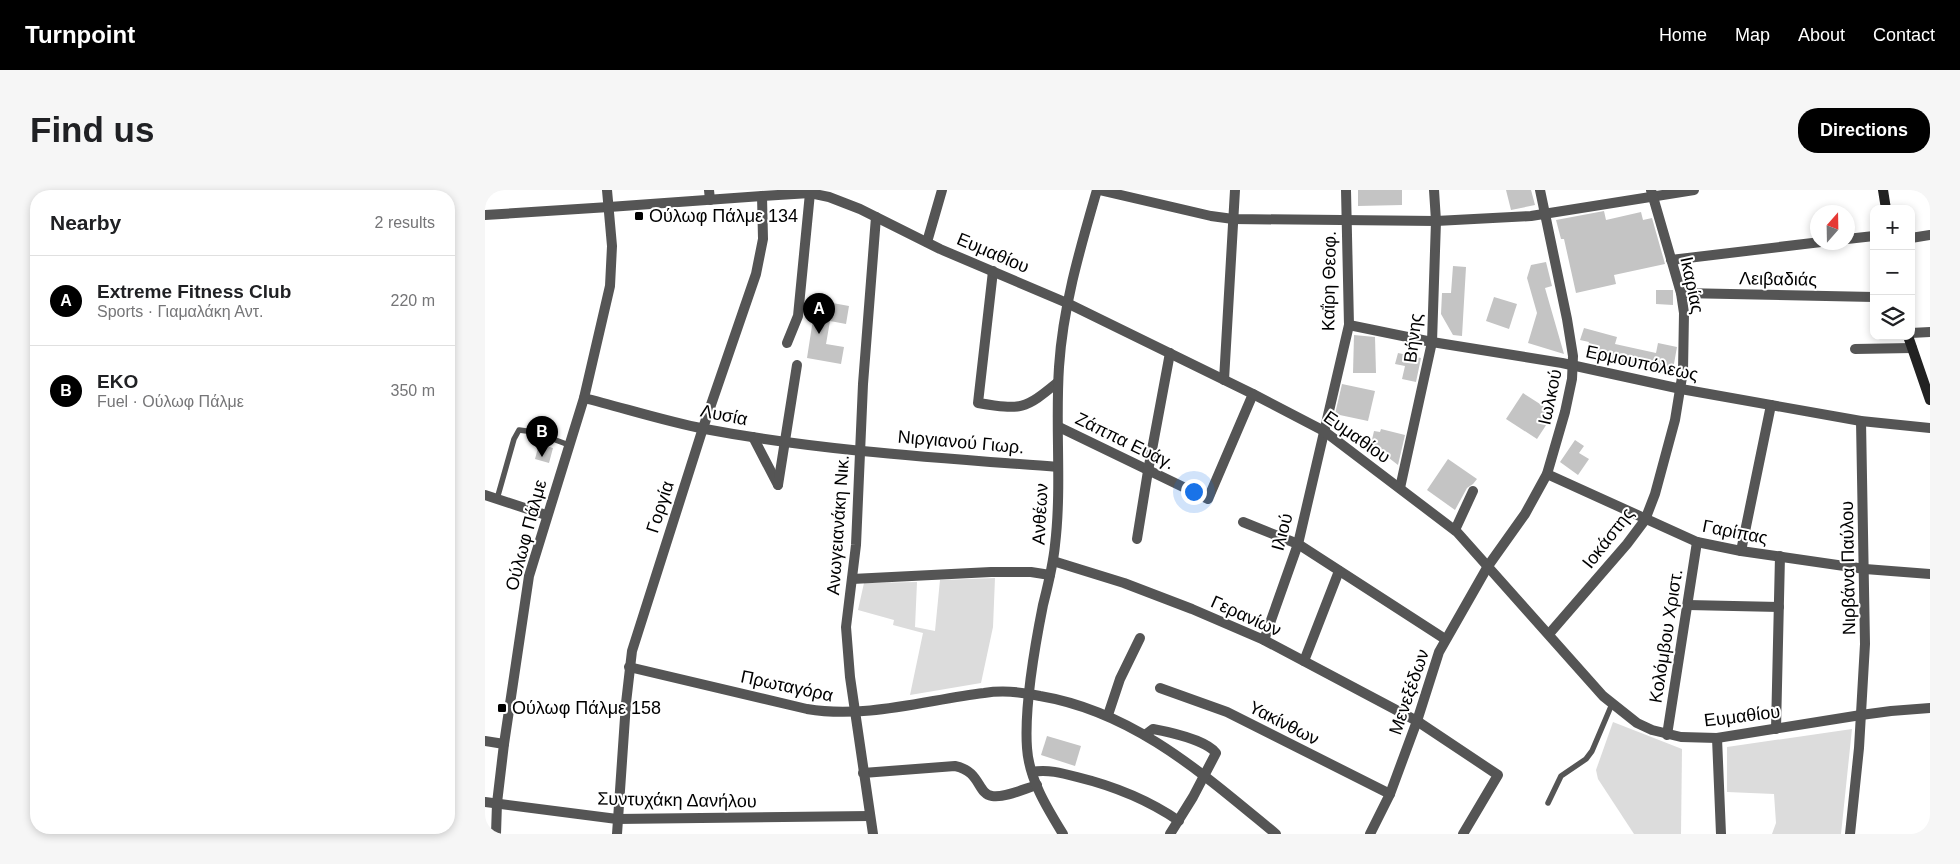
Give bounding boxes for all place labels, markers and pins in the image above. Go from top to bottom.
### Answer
place label: Ούλωφ Πάλμε 134 [649,206,798,226]
marker: Ούλωφ Πάλμε 134 [633,210,645,222]
pin: A [803,293,835,334]
pin: B [526,416,558,457]
place label: Ούλωφ Πάλμε 158 [512,698,661,718]
marker: Ούλωφ Πάλμε 158 [496,702,508,714]

